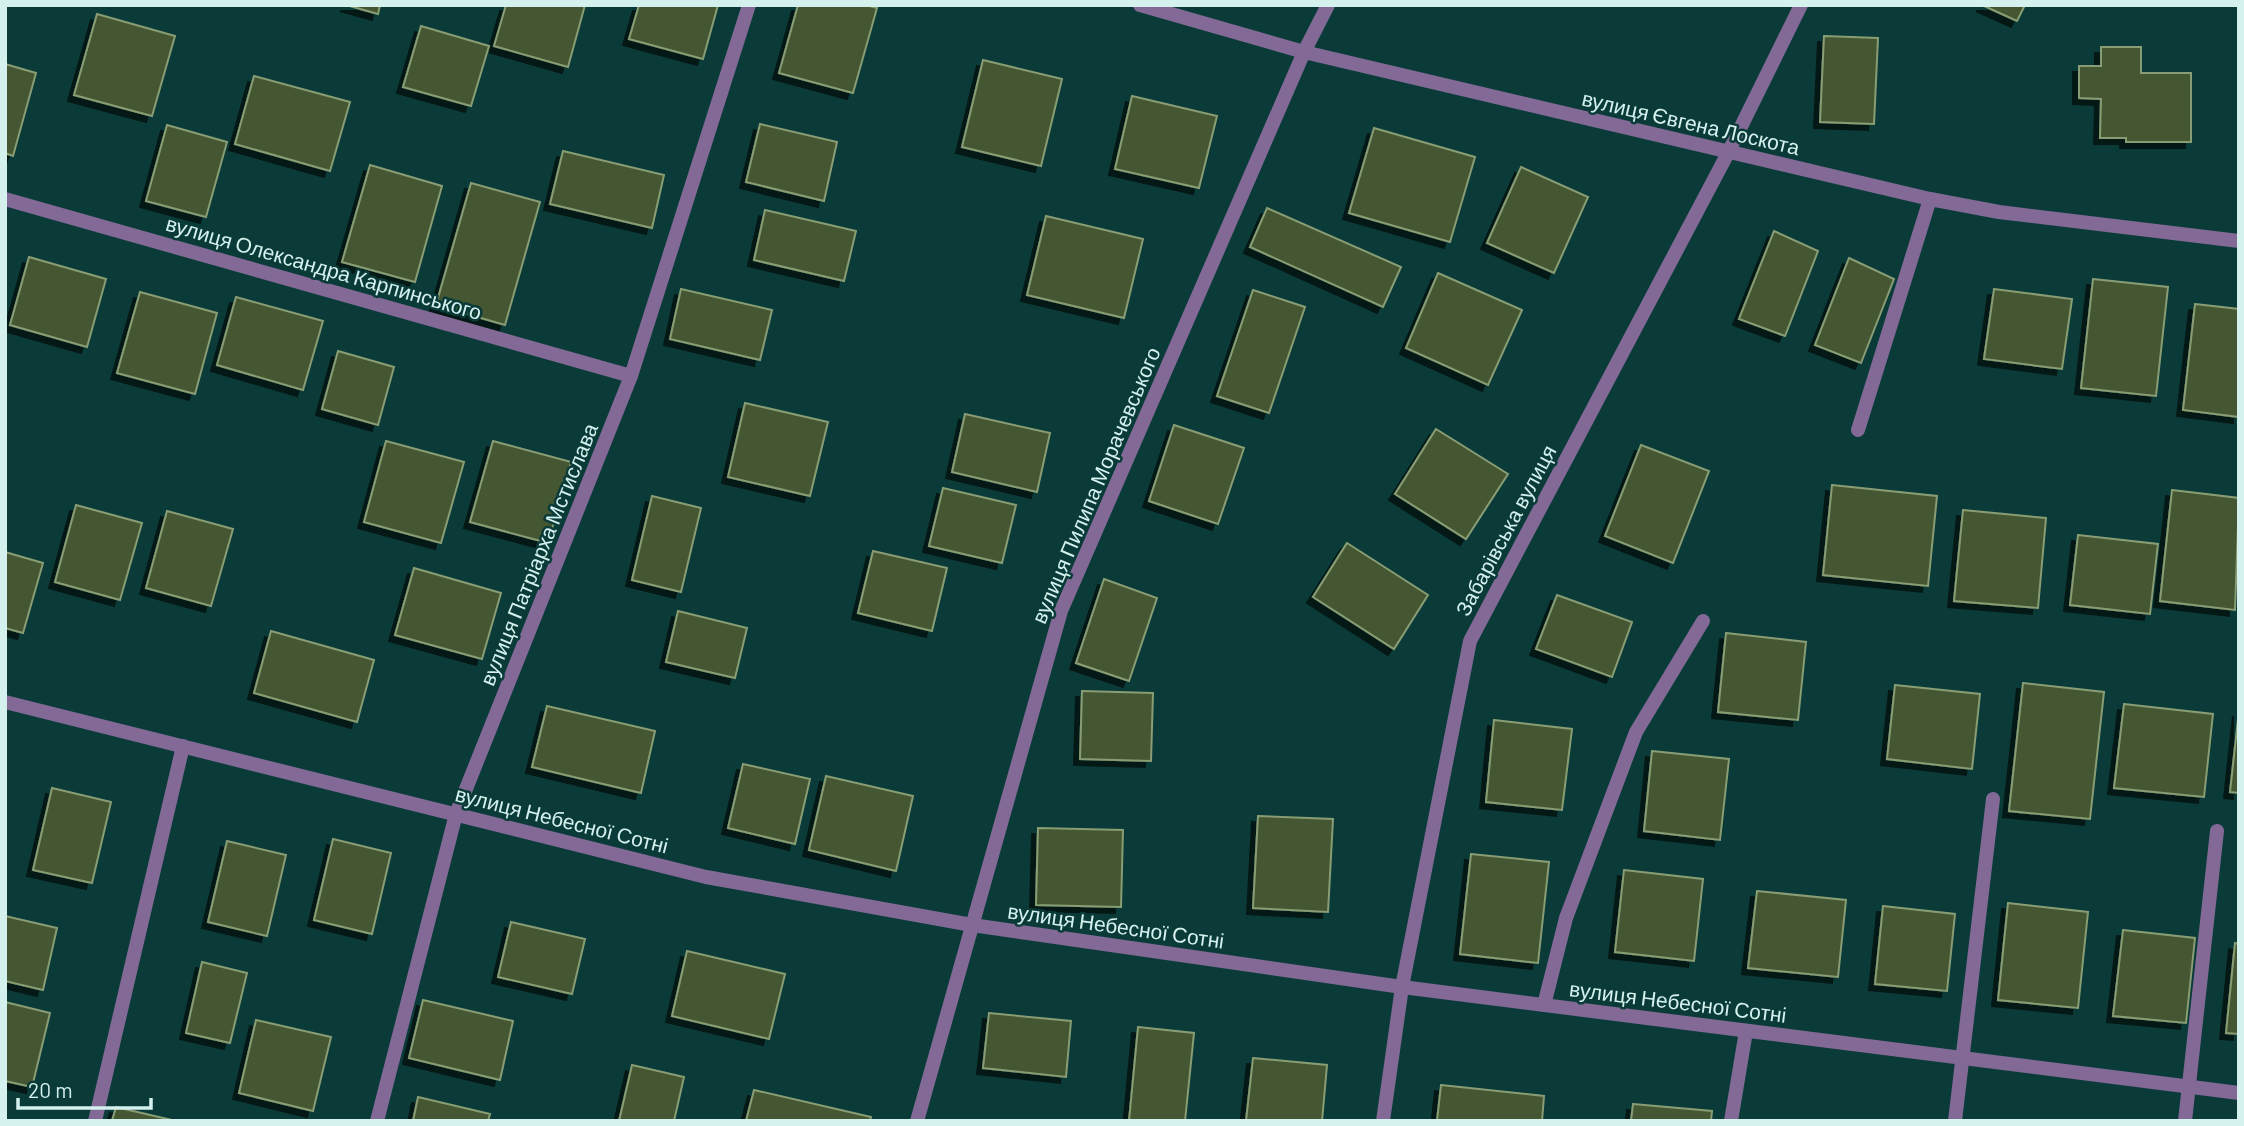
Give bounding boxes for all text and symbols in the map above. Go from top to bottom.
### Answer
street label: вулиця Євгена Лоскота [1580,85,1803,159]
street label: вулиця Олександра Карпинського [163,210,485,324]
street label: вулиця Пилипа Морачевського [1025,343,1165,627]
street label: вулиця Патріарха Мстислава [474,419,602,689]
street label: Забарівська вулиця [1449,440,1561,620]
street label: вулиця Небесної Сотні [453,780,671,858]
street label: вулиця Небесної Сотні [1006,897,1226,953]
street label: вулиця Небесної Сотні [1568,975,1788,1027]
scale bar [18,1066,150,1110]
text: 20 m [28,1077,73,1102]

